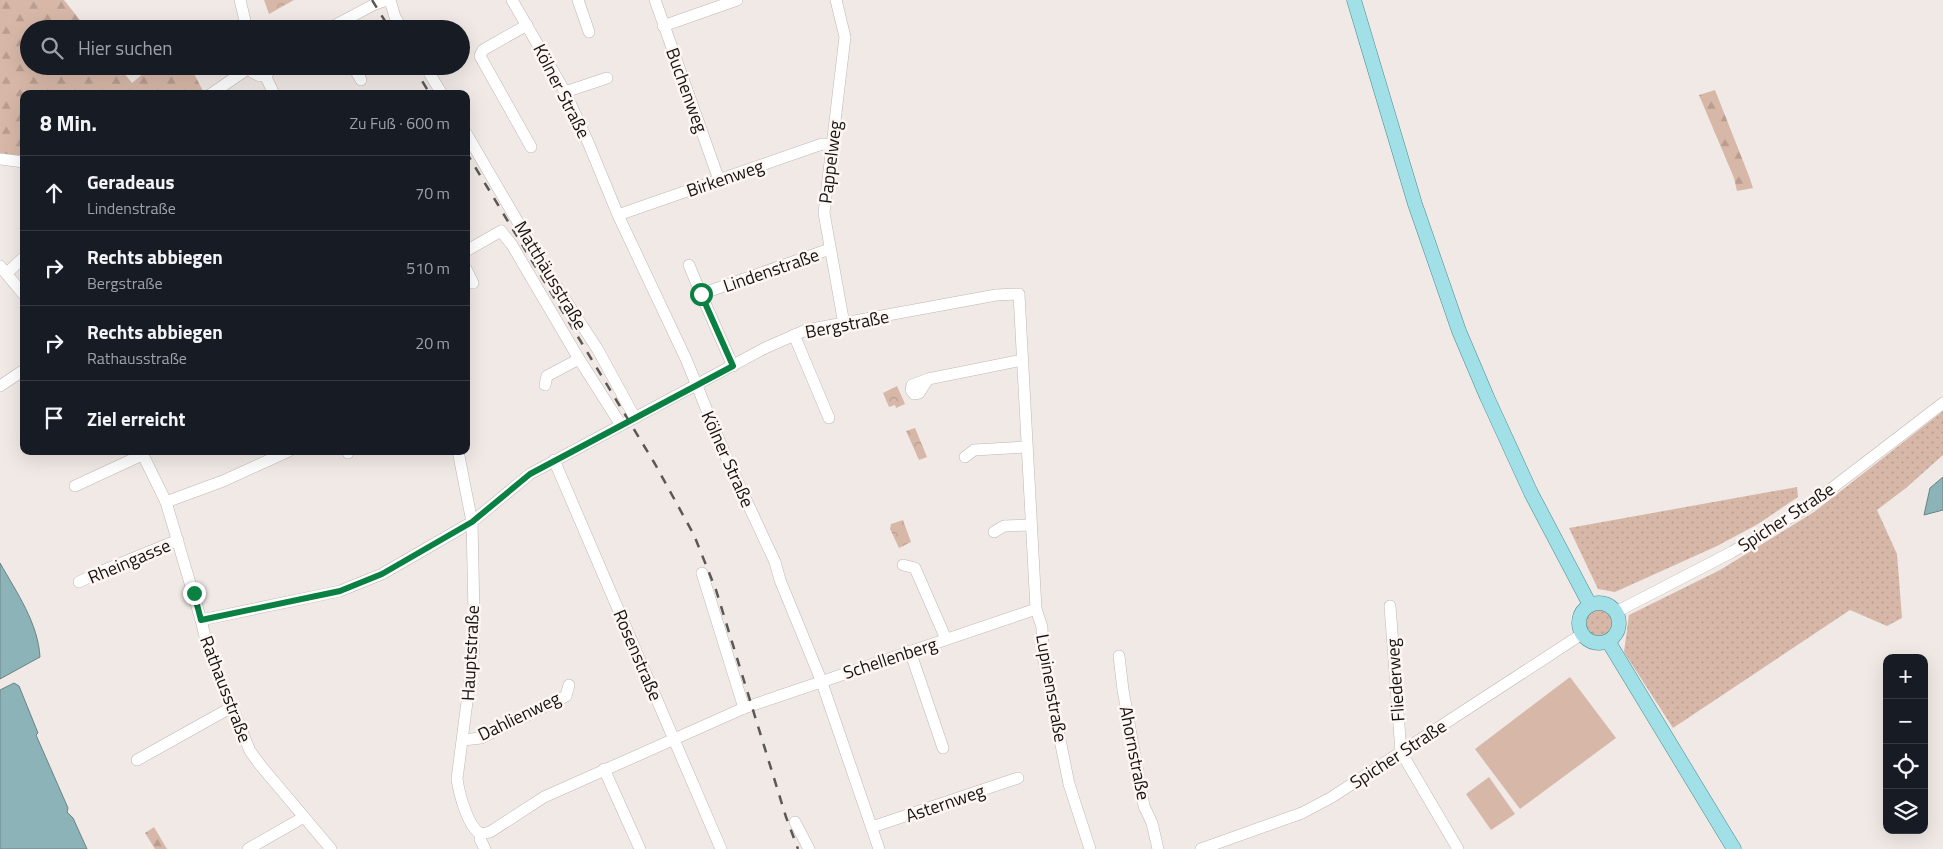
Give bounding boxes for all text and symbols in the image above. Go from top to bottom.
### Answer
search box [20,20,470,75]
text: Hier suchen [78,33,173,62]
icon: search [38,34,66,62]
street label: Kölner Straße [527,39,597,143]
street label: Buchenweg [659,44,715,136]
text: 8 Min. [40,107,97,139]
text: Zu Fuß · 600 m [349,111,450,135]
street label: Pappelweg [811,119,849,205]
street label: Birkenweg [683,152,767,204]
text: Geradeaus [87,167,174,196]
icon: ahead [40,179,68,207]
text: 70 m [415,181,450,205]
text: Lindenstraße [87,196,176,220]
street label: Matthäusstraße [508,215,594,335]
street label: Lindenstraße [719,241,823,299]
text: Rechts abbiegen [87,242,223,271]
icon: right [40,254,68,282]
text: 510 m [406,256,450,280]
text: Bergstraße [87,271,162,295]
route start [690,283,713,306]
street label: Bergstraße [803,303,891,345]
text: Rechts abbiegen [87,317,223,346]
icon: right [40,329,68,357]
text: 20 m [415,331,450,355]
text: Rathausstraße [87,346,187,370]
icon: arrive [40,404,68,432]
text: Ziel erreicht [87,404,185,433]
street label: Kölner Straße [695,406,761,512]
street label: Spicher Straße [1732,476,1840,558]
street label: Rheingasse [83,531,175,591]
route end [183,582,206,605]
street label: Hauptstraße [454,604,486,702]
street label: Rosenstraße [607,605,669,705]
street label: Schellenberg [840,630,940,686]
street label: Rathausstraße [193,632,259,746]
street label: Lupinenstraße [1029,632,1075,744]
street label: Fliederweg [1379,637,1411,723]
map controls [1883,654,1928,834]
button: + [1883,654,1928,699]
street label: Dahlienweg [473,684,565,748]
button: − [1883,699,1928,744]
street label: Ahornstraße [1113,704,1157,802]
street label: Spicher Straße [1344,713,1452,795]
button: locate [1883,744,1928,789]
street label: Asternweg [902,777,988,829]
button: layers [1883,789,1928,834]

